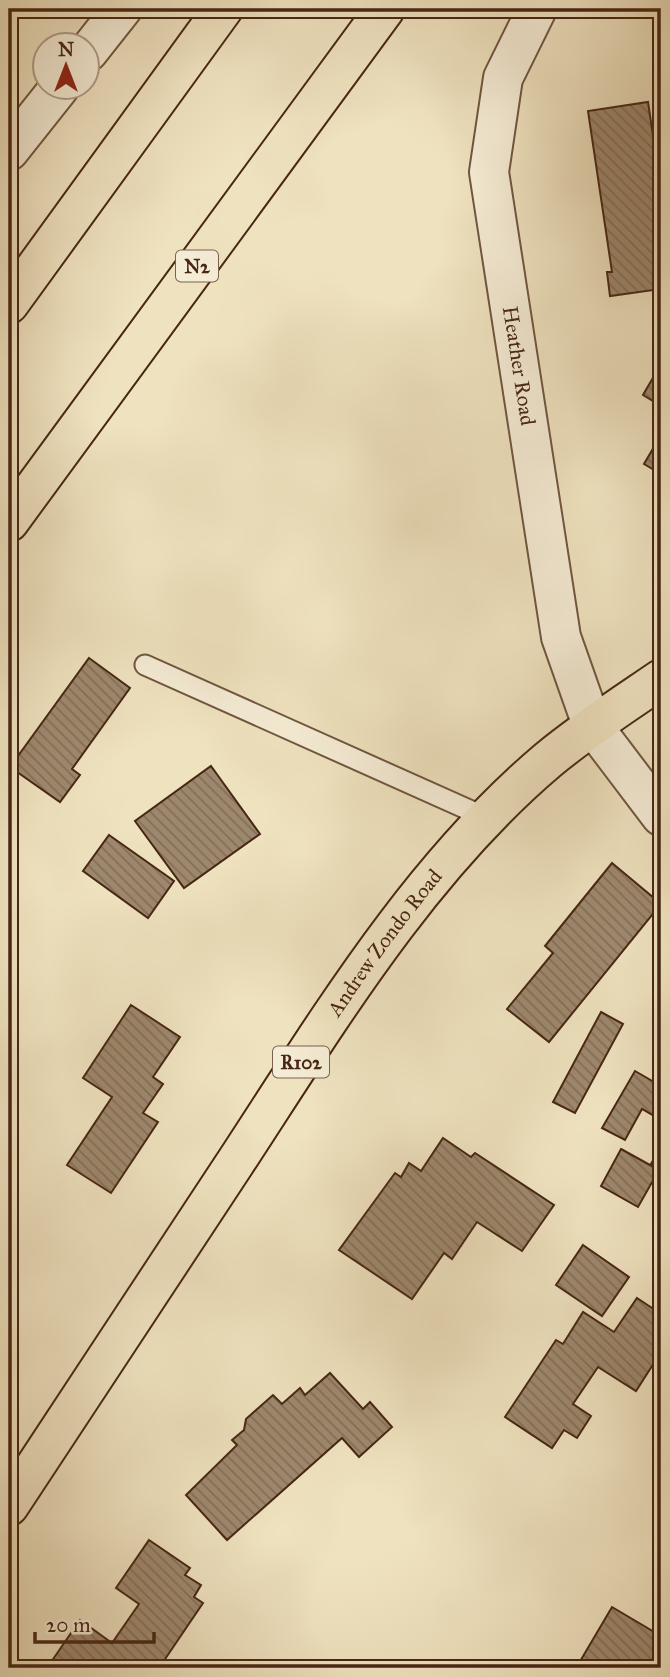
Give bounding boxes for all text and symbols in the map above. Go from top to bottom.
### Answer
north arrow [32,32,102,102]
text: N [58,38,74,61]
road number: N2 [176,250,218,282]
street label: Heather Road [497,304,541,428]
street label: Andrew Zondo Road [321,864,448,1022]
road number: R102 [273,1046,329,1078]
scale bar [35,1600,154,1644]
text: 20 m [46,1612,91,1638]

